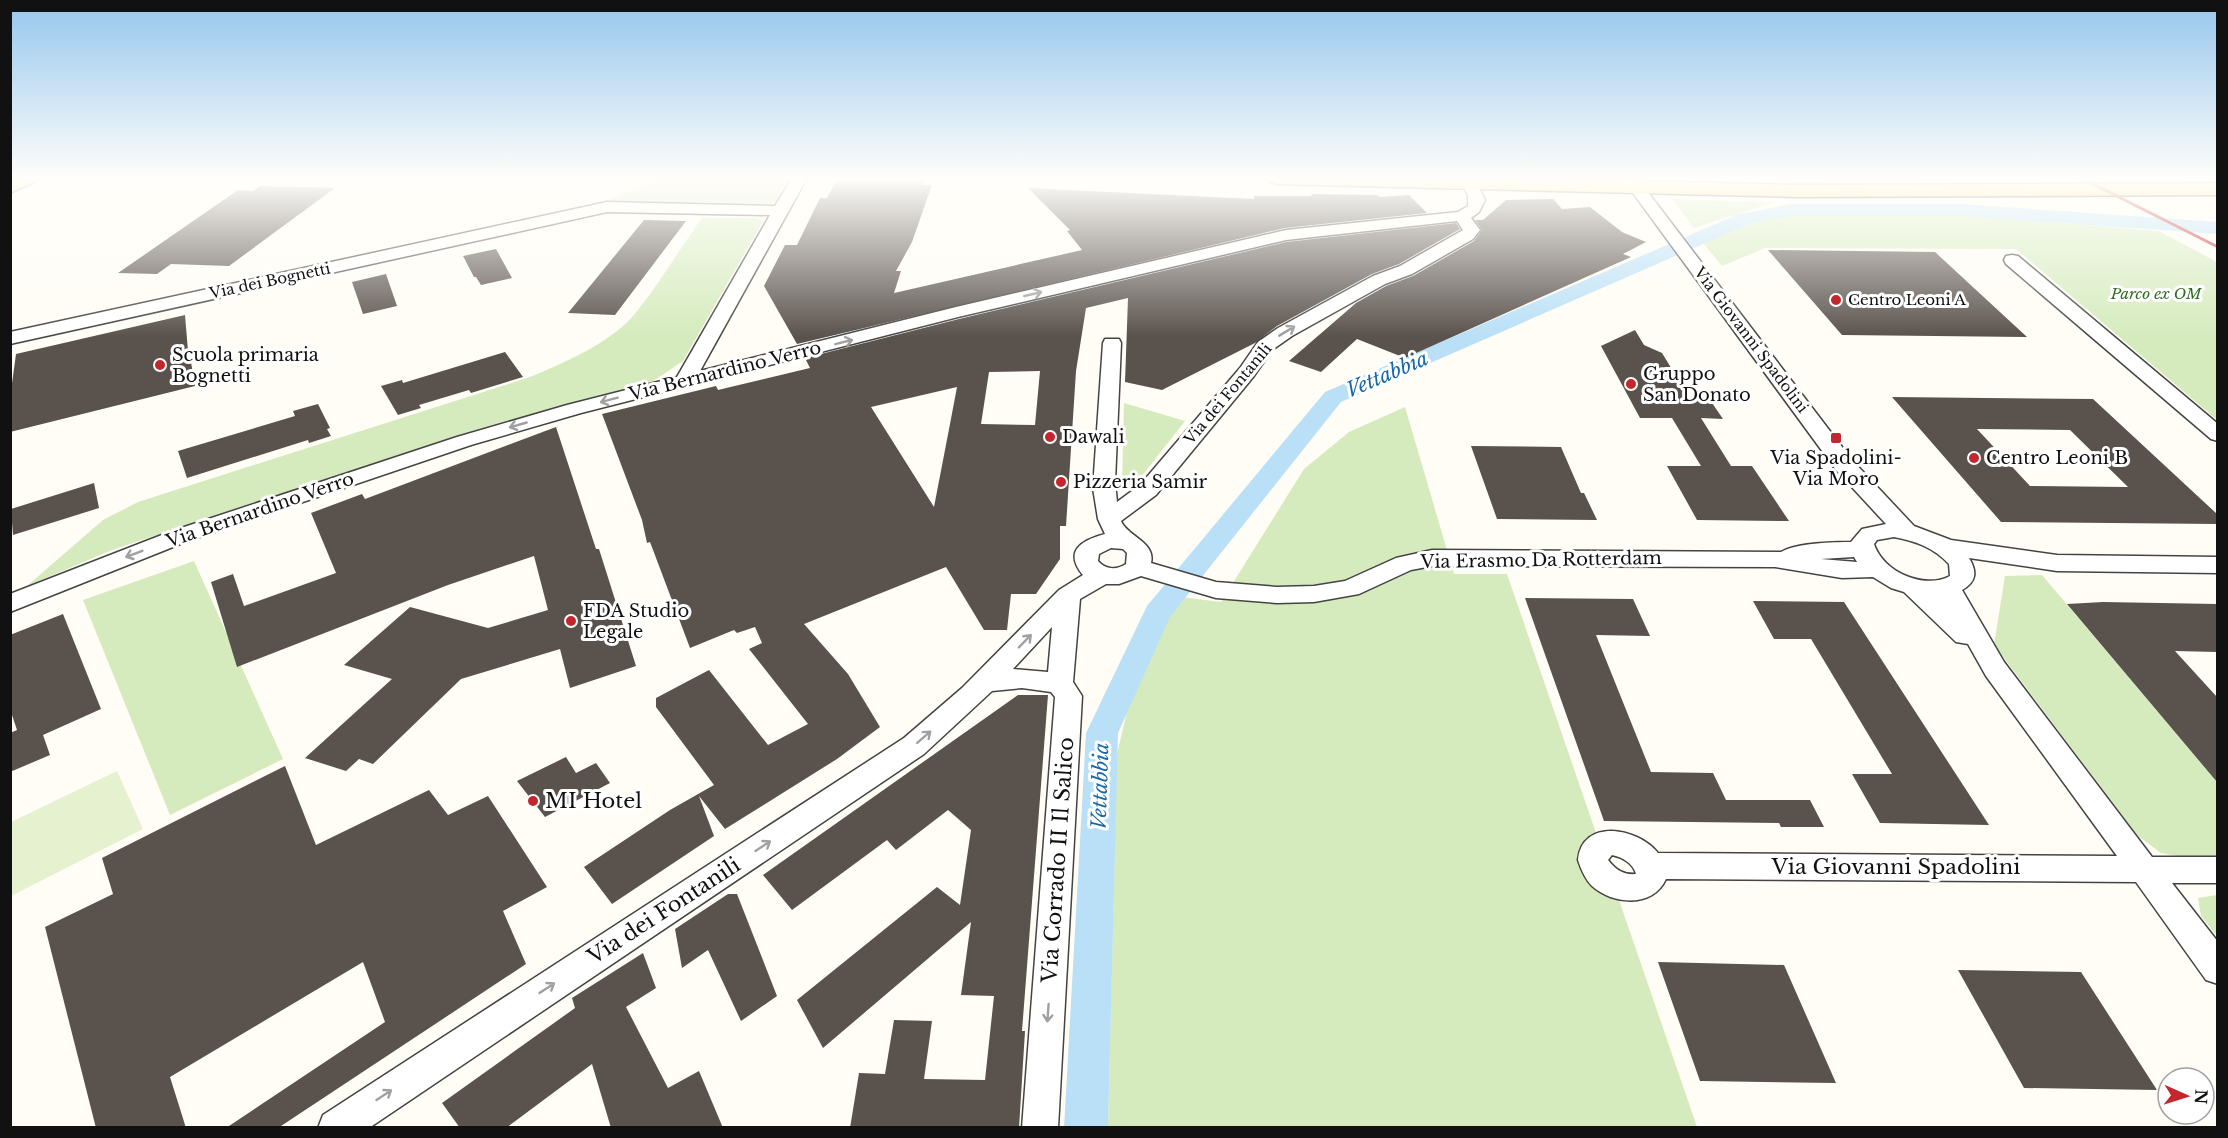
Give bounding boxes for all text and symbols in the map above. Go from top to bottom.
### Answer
street label: Via dei Bognetti [207,258,332,303]
street label: Via Giovanni Spadolini [1690,262,1812,416]
park label: Parco ex OM [2110,284,2202,303]
one-way arrow [1023,288,1042,300]
place label: Centro Leoni A [1848,290,1966,309]
marker: Centro Leoni A [1829,293,1843,307]
one-way arrow [1278,325,1295,337]
one-way arrow [834,335,853,347]
street label: Via Bernardino Verro [626,336,823,406]
street label: Via dei Fontanili [1179,339,1276,449]
place label: Scuola primaria Bognetti [172,344,319,387]
water label: Vettabbia [1342,346,1432,402]
marker: Scuola primaria Bognetti [153,358,167,372]
place label: Gruppo San Donato [1643,363,1751,406]
marker: Gruppo San Donato [1624,377,1638,391]
one-way arrow [600,394,619,406]
one-way arrow [509,420,528,432]
place label: Dawali [1062,426,1125,448]
marker: Dawali [1043,430,1057,444]
marker: Via Spadolini- Via Moro [1829,431,1843,445]
place label: Via Spadolini- Via Moro [1769,447,1902,490]
place label: Centro Leoni B [1986,447,2128,469]
marker: Centro Leoni B [1967,451,1981,465]
street label: Via Bernardino Verro [162,468,357,553]
place label: Pizzeria Samir [1073,471,1208,493]
marker: Pizzeria Samir [1054,475,1068,489]
street label: Via Erasmo Da Rotterdam [1419,547,1662,573]
one-way arrow [125,549,144,560]
place label: FDA Studio Legale [583,600,689,643]
marker: FDA Studio Legale [564,614,578,628]
one-way arrow [1017,633,1032,648]
one-way arrow [916,730,931,744]
street label: Via Corrado II Il Salico [1036,736,1080,985]
water label: Vettabbia [1086,742,1114,830]
place label: MI Hotel [545,788,642,814]
marker: MI Hotel [526,794,540,808]
one-way arrow [754,840,770,852]
street label: Via dei Fontanili [582,852,745,971]
street label: Via Giovanni Spadolini [1771,854,2020,880]
one-way arrow [538,982,555,994]
one-way arrow [1042,1002,1053,1022]
north arrow [2156,1066,2216,1126]
one-way arrow [376,1089,393,1102]
text: N [2191,1089,2211,1105]

